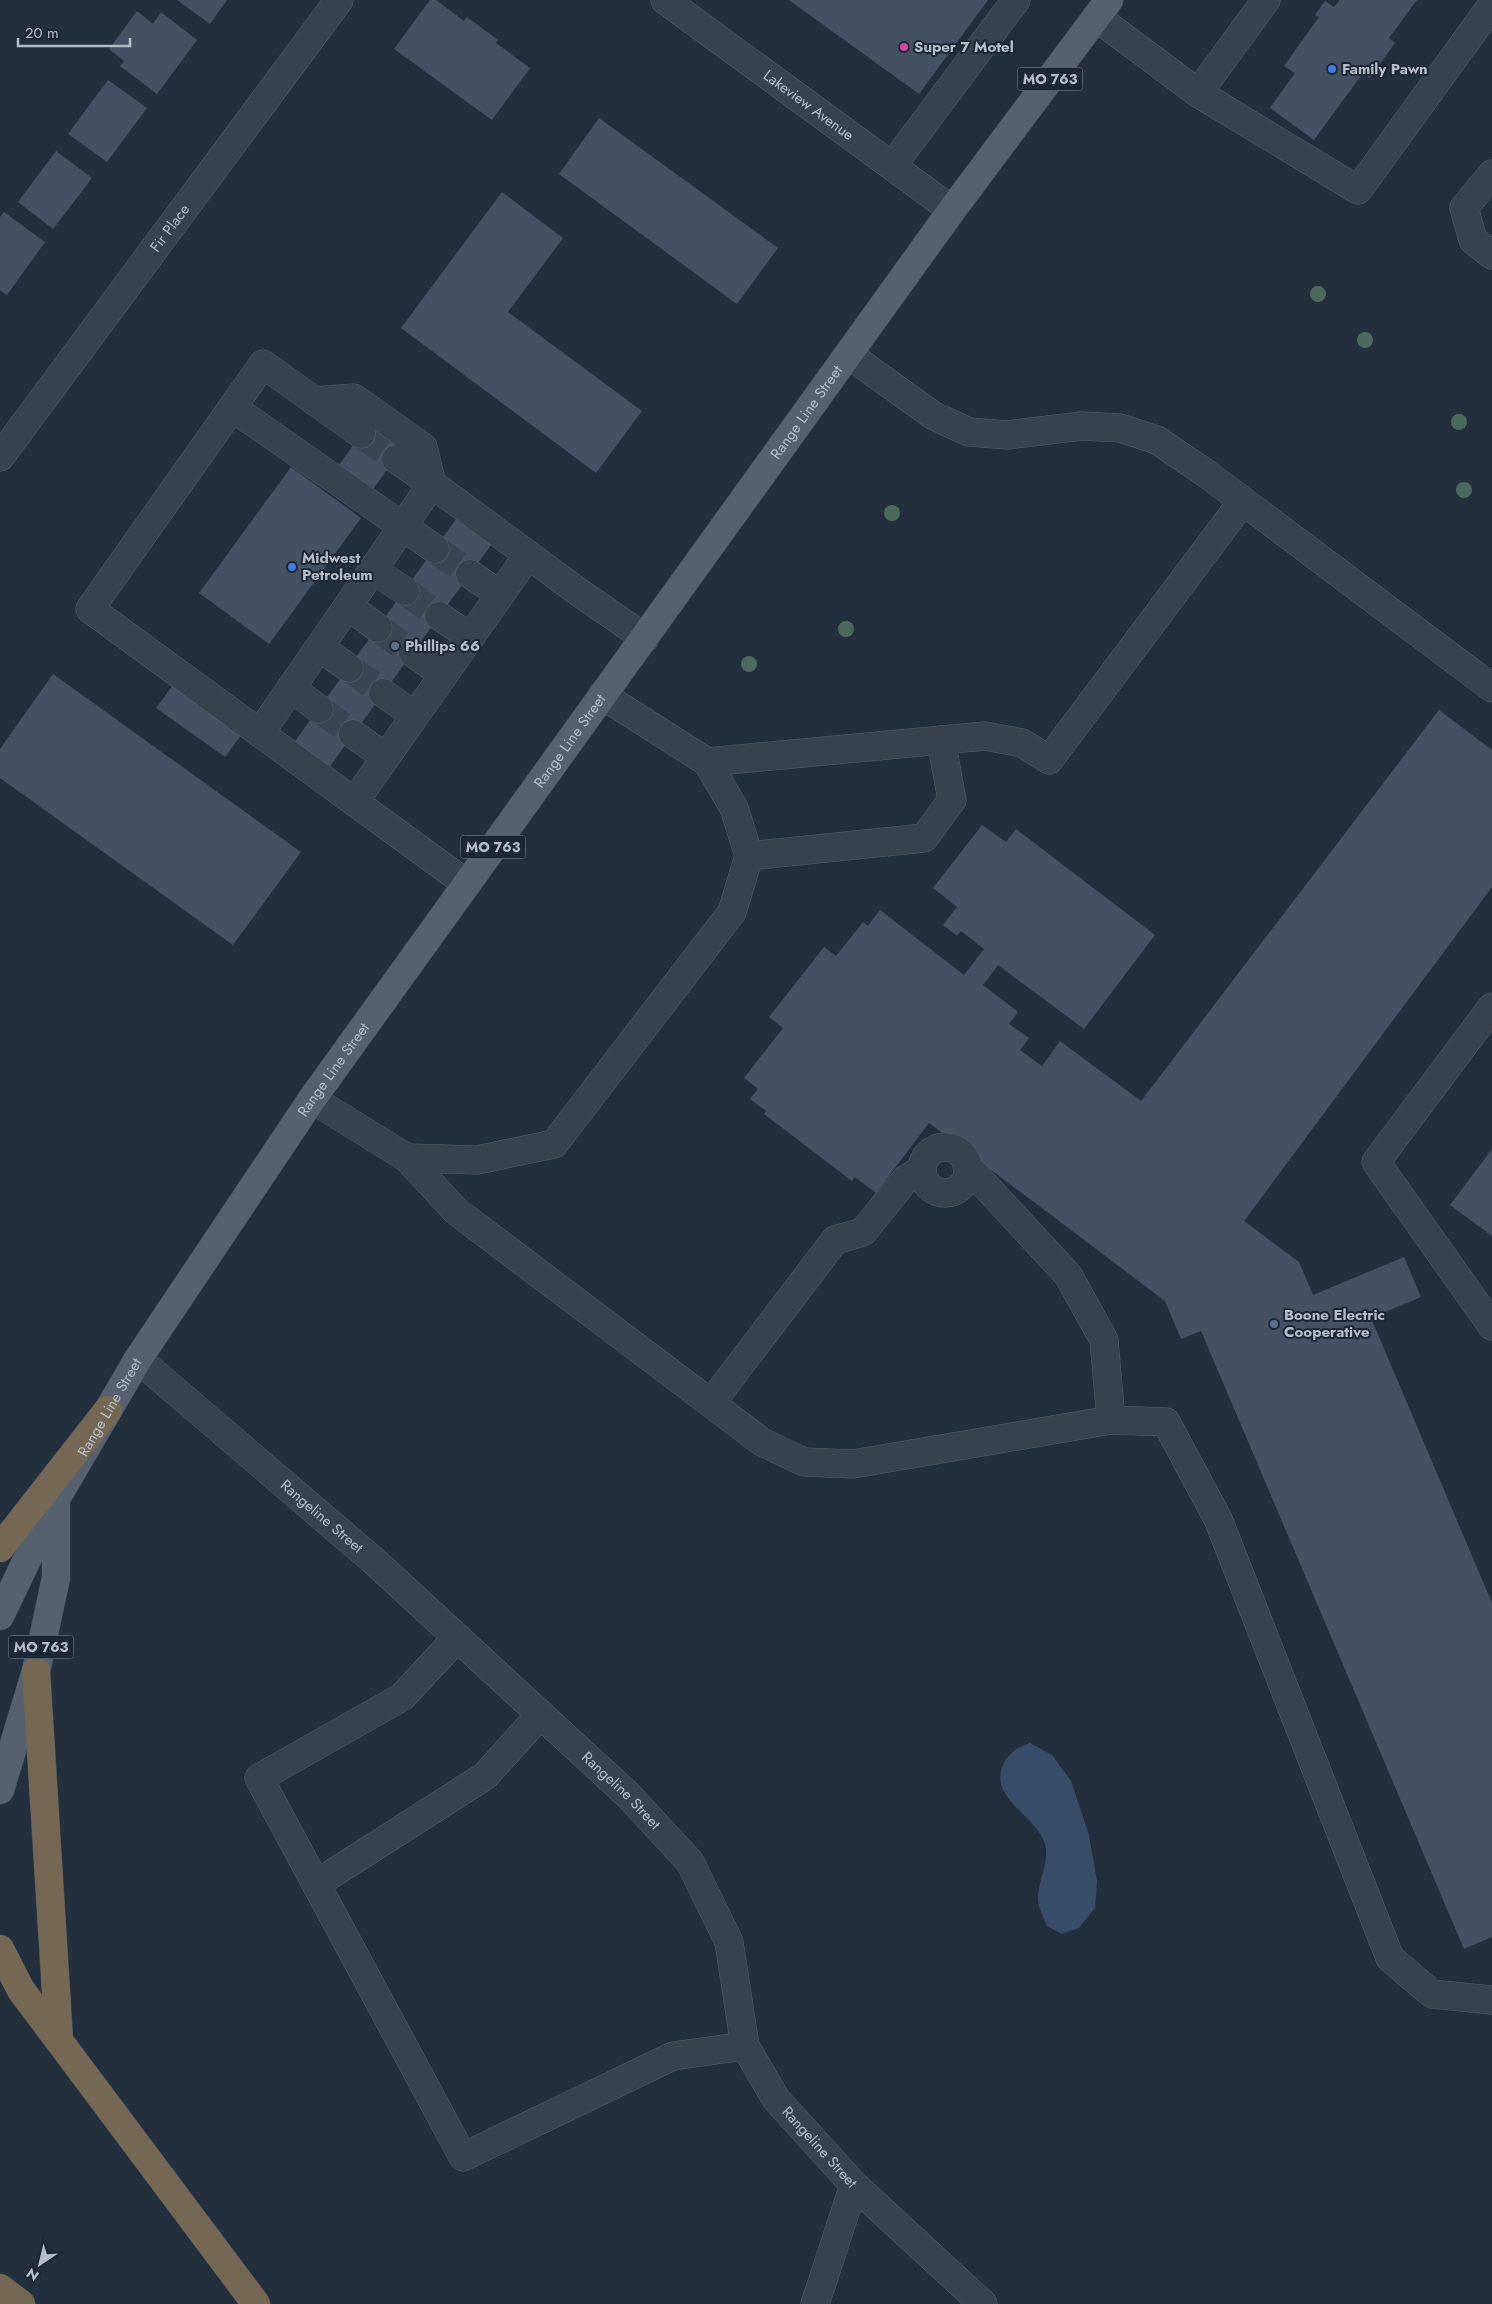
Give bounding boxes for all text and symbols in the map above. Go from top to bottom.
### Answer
scale bar [18,15,130,47]
text: 20 m [25,22,59,44]
place label: Super 7 Motel [914,36,1014,58]
marker: Super 7 Motel [898,41,910,53]
place label: Family Pawn [1342,58,1428,80]
marker: Family Pawn [1326,63,1338,75]
street label: Lakeview Avenue [759,65,859,146]
road number: MO 763 [1018,68,1082,90]
street label: Fir Place [145,199,195,257]
street label: Range Line Street [765,360,848,464]
place label: Midwest Petroleum [302,547,373,586]
marker: Midwest Petroleum [286,561,298,573]
place label: Phillips 66 [405,635,480,657]
marker: Phillips 66 [389,640,401,652]
street label: Range Line Street [528,689,611,792]
road number: MO 763 [460,836,526,859]
street label: Range Line Street [292,1018,375,1121]
place label: Boone Electric Cooperative [1284,1304,1385,1343]
marker: Boone Electric Cooperative [1268,1318,1280,1330]
street label: Range Line Street [72,1354,147,1461]
street label: Rangeline Street [276,1474,368,1559]
road number: MO 763 [8,1635,74,1658]
street label: Rangeline Street [577,1747,666,1835]
street label: Rangeline Street [777,2102,863,2193]
north arrow [15,2239,65,2289]
text: N [22,2263,43,2286]

